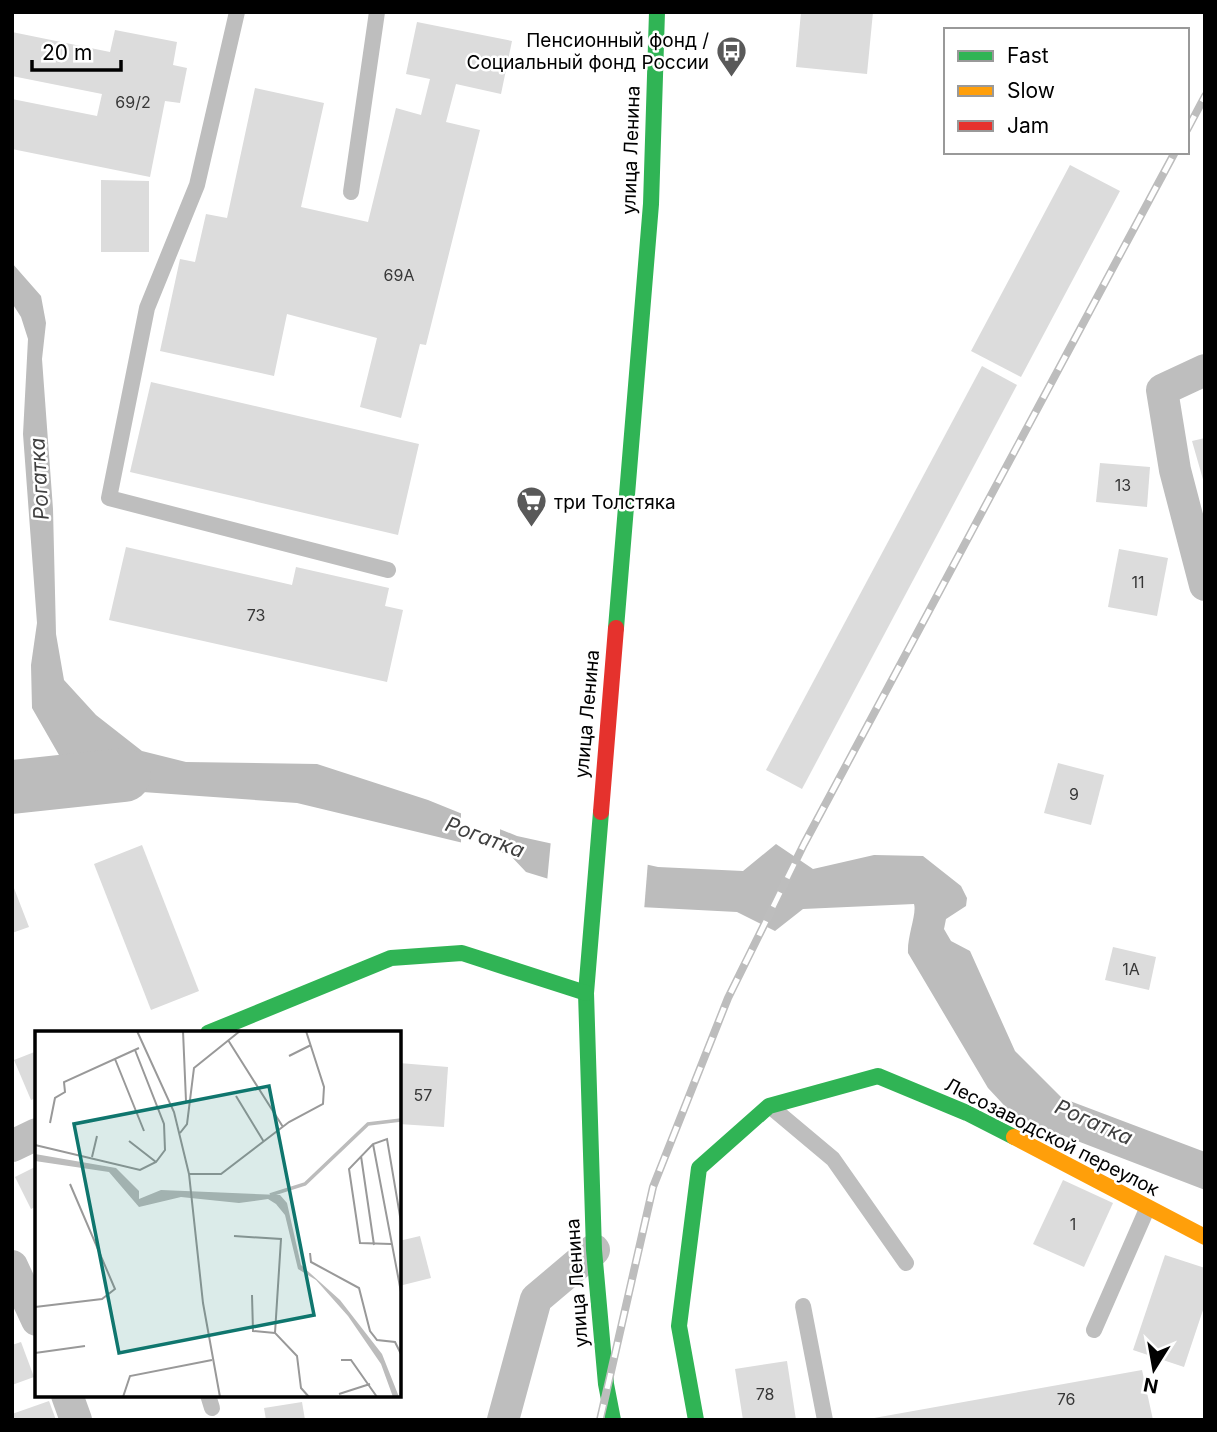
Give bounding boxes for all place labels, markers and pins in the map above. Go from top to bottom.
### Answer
place label: Пенсионный фонд / Социальный фонд России [467,29,709,74]
bus stop icon: Пенсионный фонд / Социальный фонд России [715,34,749,78]
supermarket icon: три Толстяка [514,485,548,529]
place label: три Толстяка [554,491,676,514]

